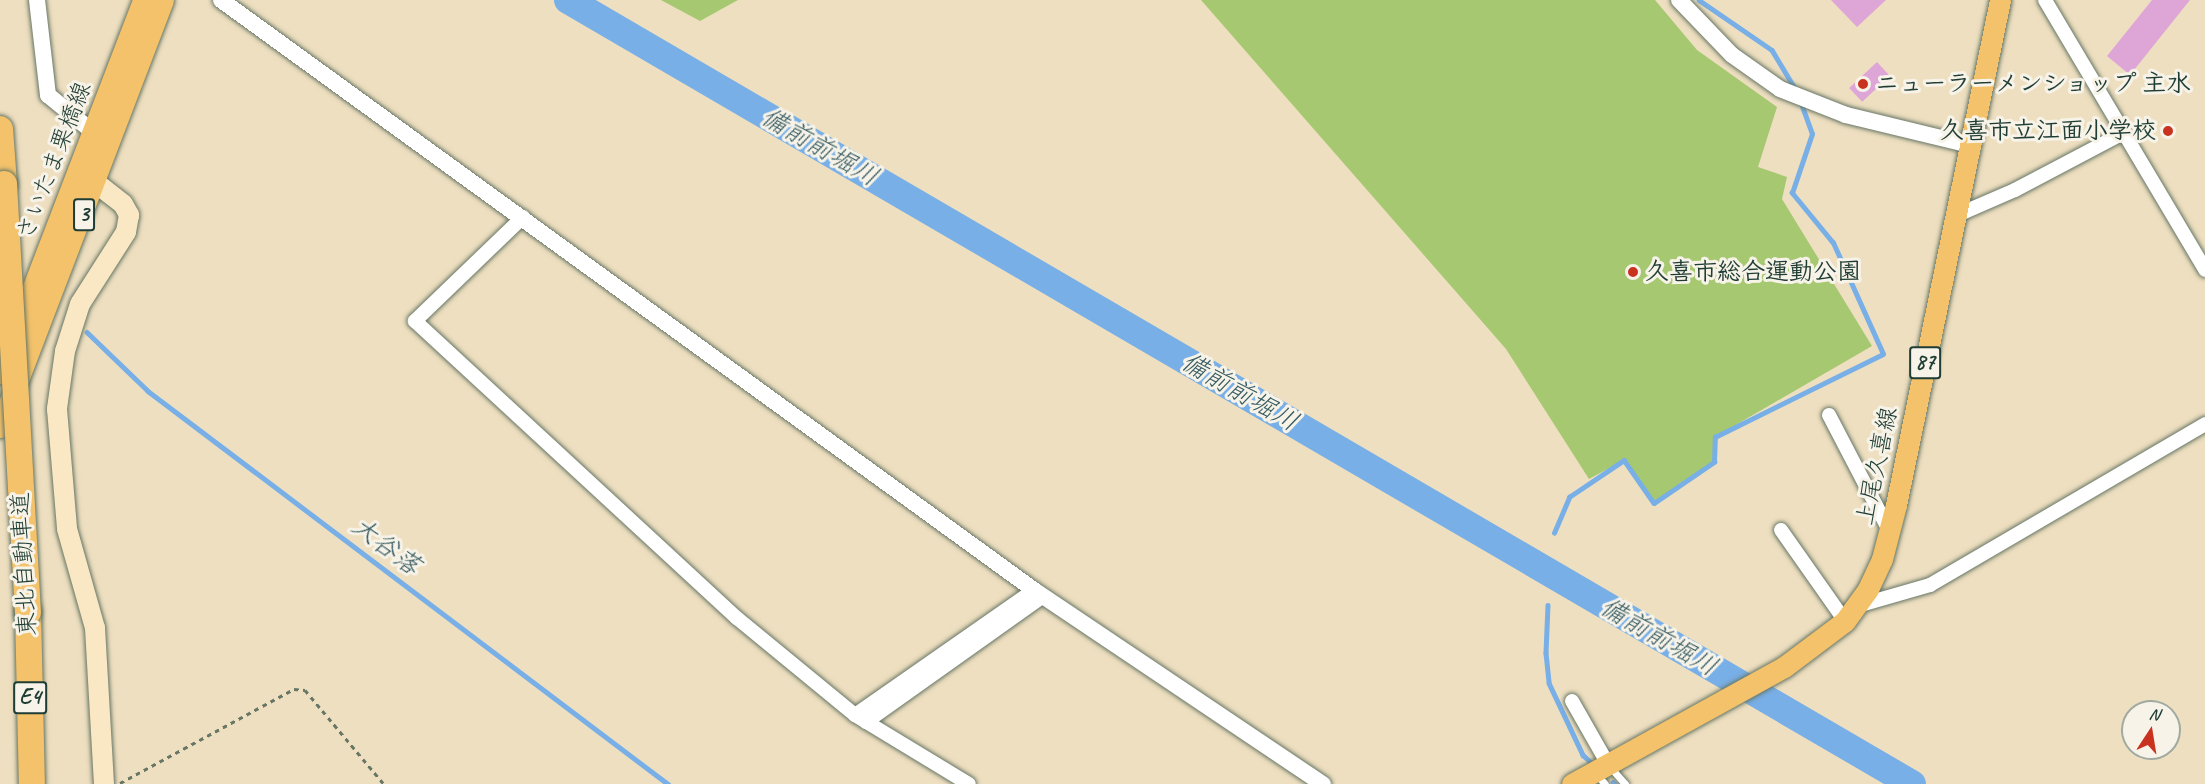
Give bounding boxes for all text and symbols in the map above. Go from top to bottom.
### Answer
place label: ニューラーメンショップ 主水 [1875,70,2192,98]
street label: さいたま栗橋線 [10,77,98,245]
marker: ニューラーメンショップ 主水 [1856,77,1870,91]
water label: 備前前堀川 [756,101,884,193]
place label: 久喜市立江面小学校 [1940,117,2156,145]
marker: 久喜市立江面小学校 [2161,124,2175,138]
road number: 3 [72,196,96,234]
place label: 久喜市総合運動公園 [1645,258,1861,286]
marker: 久喜市総合運動公園 [1626,265,1640,279]
road number: 87 [1908,344,1942,382]
water label: 備前前堀川 [1176,346,1304,438]
street label: 上尾久喜線 [1850,404,1904,528]
street label: 東北自動車道 [6,491,42,637]
water label: 大谷落 [345,510,427,582]
water label: 備前前堀川 [1595,591,1723,683]
road number: E4 [12,679,48,717]
north arrow [2121,700,2181,760]
text: N [2147,704,2161,725]

